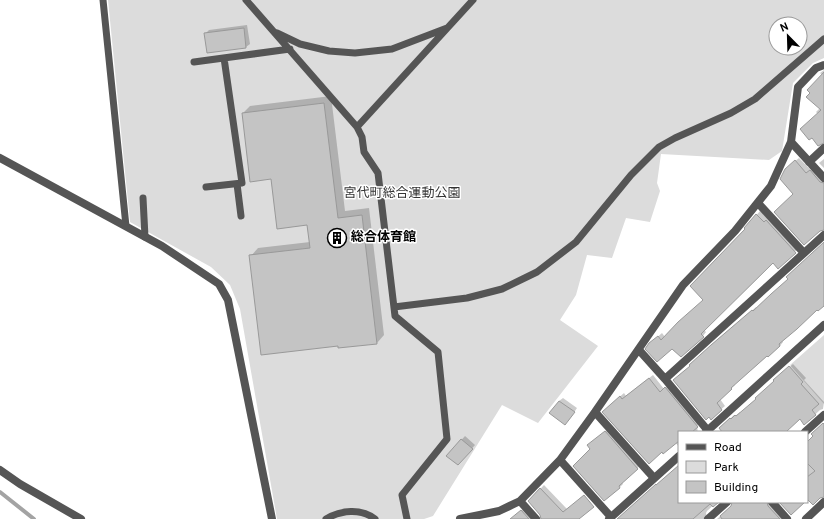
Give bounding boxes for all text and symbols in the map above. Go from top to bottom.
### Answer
north arrow [768,16,808,56]
text: N [778,20,791,36]
park label: 宮代町総合運動公園 [343,185,461,202]
building icon: 総合体育館 [326,227,348,249]
place label: 総合体育館 [350,229,416,246]
legend [678,431,808,503]
text: Road [714,440,742,456]
text: Park [714,460,739,476]
text: Building [714,480,758,496]

